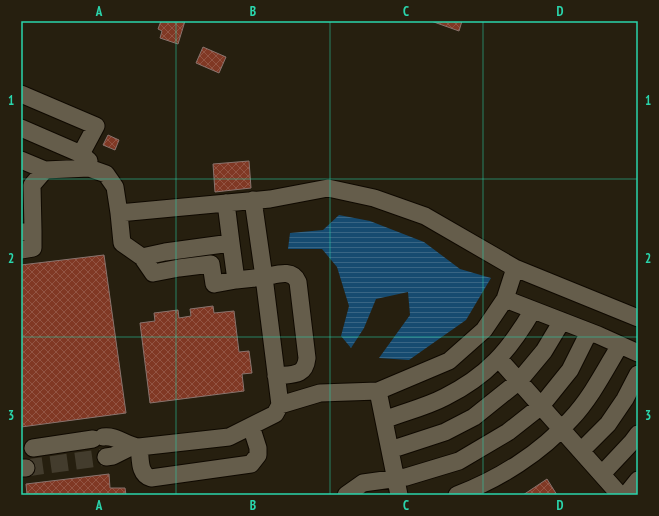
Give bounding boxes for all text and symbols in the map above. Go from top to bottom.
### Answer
text: A [95,3,103,20]
text: B [250,3,256,20]
text: C [403,3,409,20]
text: D [557,3,564,20]
text: 1 [8,92,14,109]
text: 1 [645,92,651,109]
text: 2 [8,250,14,267]
text: 2 [645,250,651,267]
text: 3 [8,407,14,424]
text: 3 [645,407,651,424]
text: A [95,497,103,514]
text: B [250,497,256,514]
text: C [403,497,409,514]
text: D [557,497,564,514]

